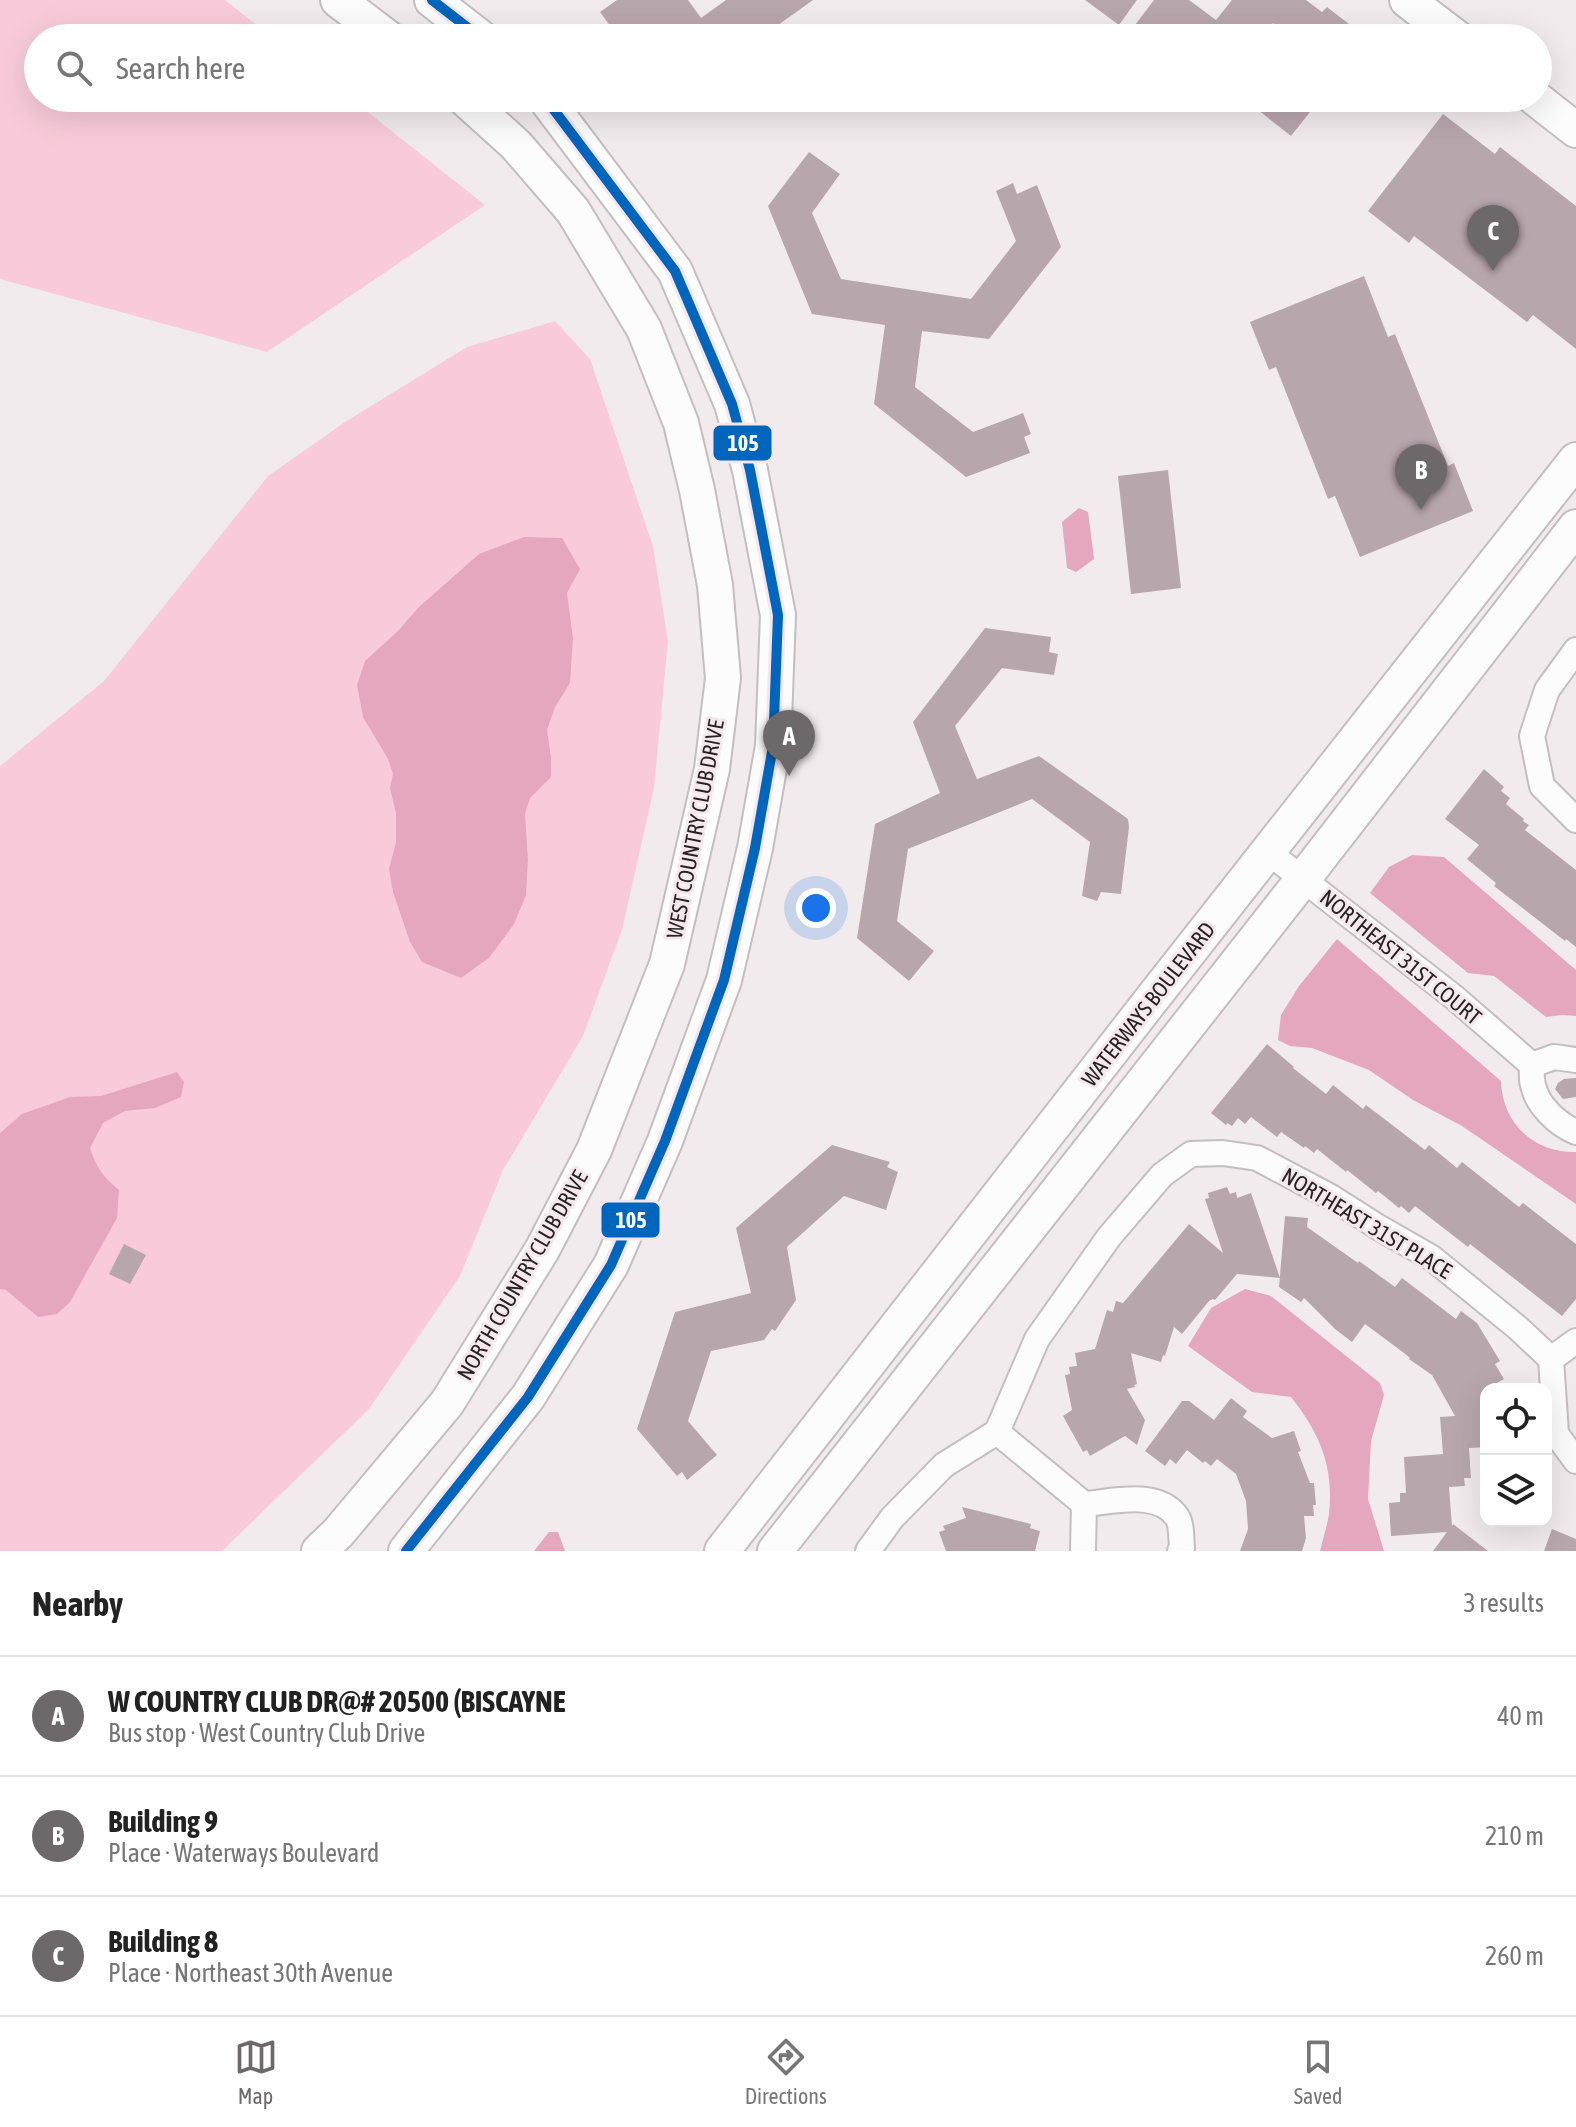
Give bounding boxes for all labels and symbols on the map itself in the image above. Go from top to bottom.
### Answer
pin: C [1467,205,1519,271]
line badge: 105 [712,424,773,462]
text: 105 [727,430,759,456]
pin: B [1395,444,1447,510]
pin: A [763,710,815,776]
street label: WEST COUNTRY CLUB DRIVE [661,717,729,941]
street label: NORTHEAST 31ST COURT [1315,884,1487,1030]
your location [796,888,836,928]
street label: WATERWAYS BOULEVARD [1076,917,1220,1091]
street label: NORTHEAST 31ST PLACE [1277,1162,1457,1284]
street label: NORTH COUNTRY CLUB DRIVE [451,1165,593,1384]
line badge: 105 [600,1201,661,1239]
text: 105 [615,1207,647,1233]

